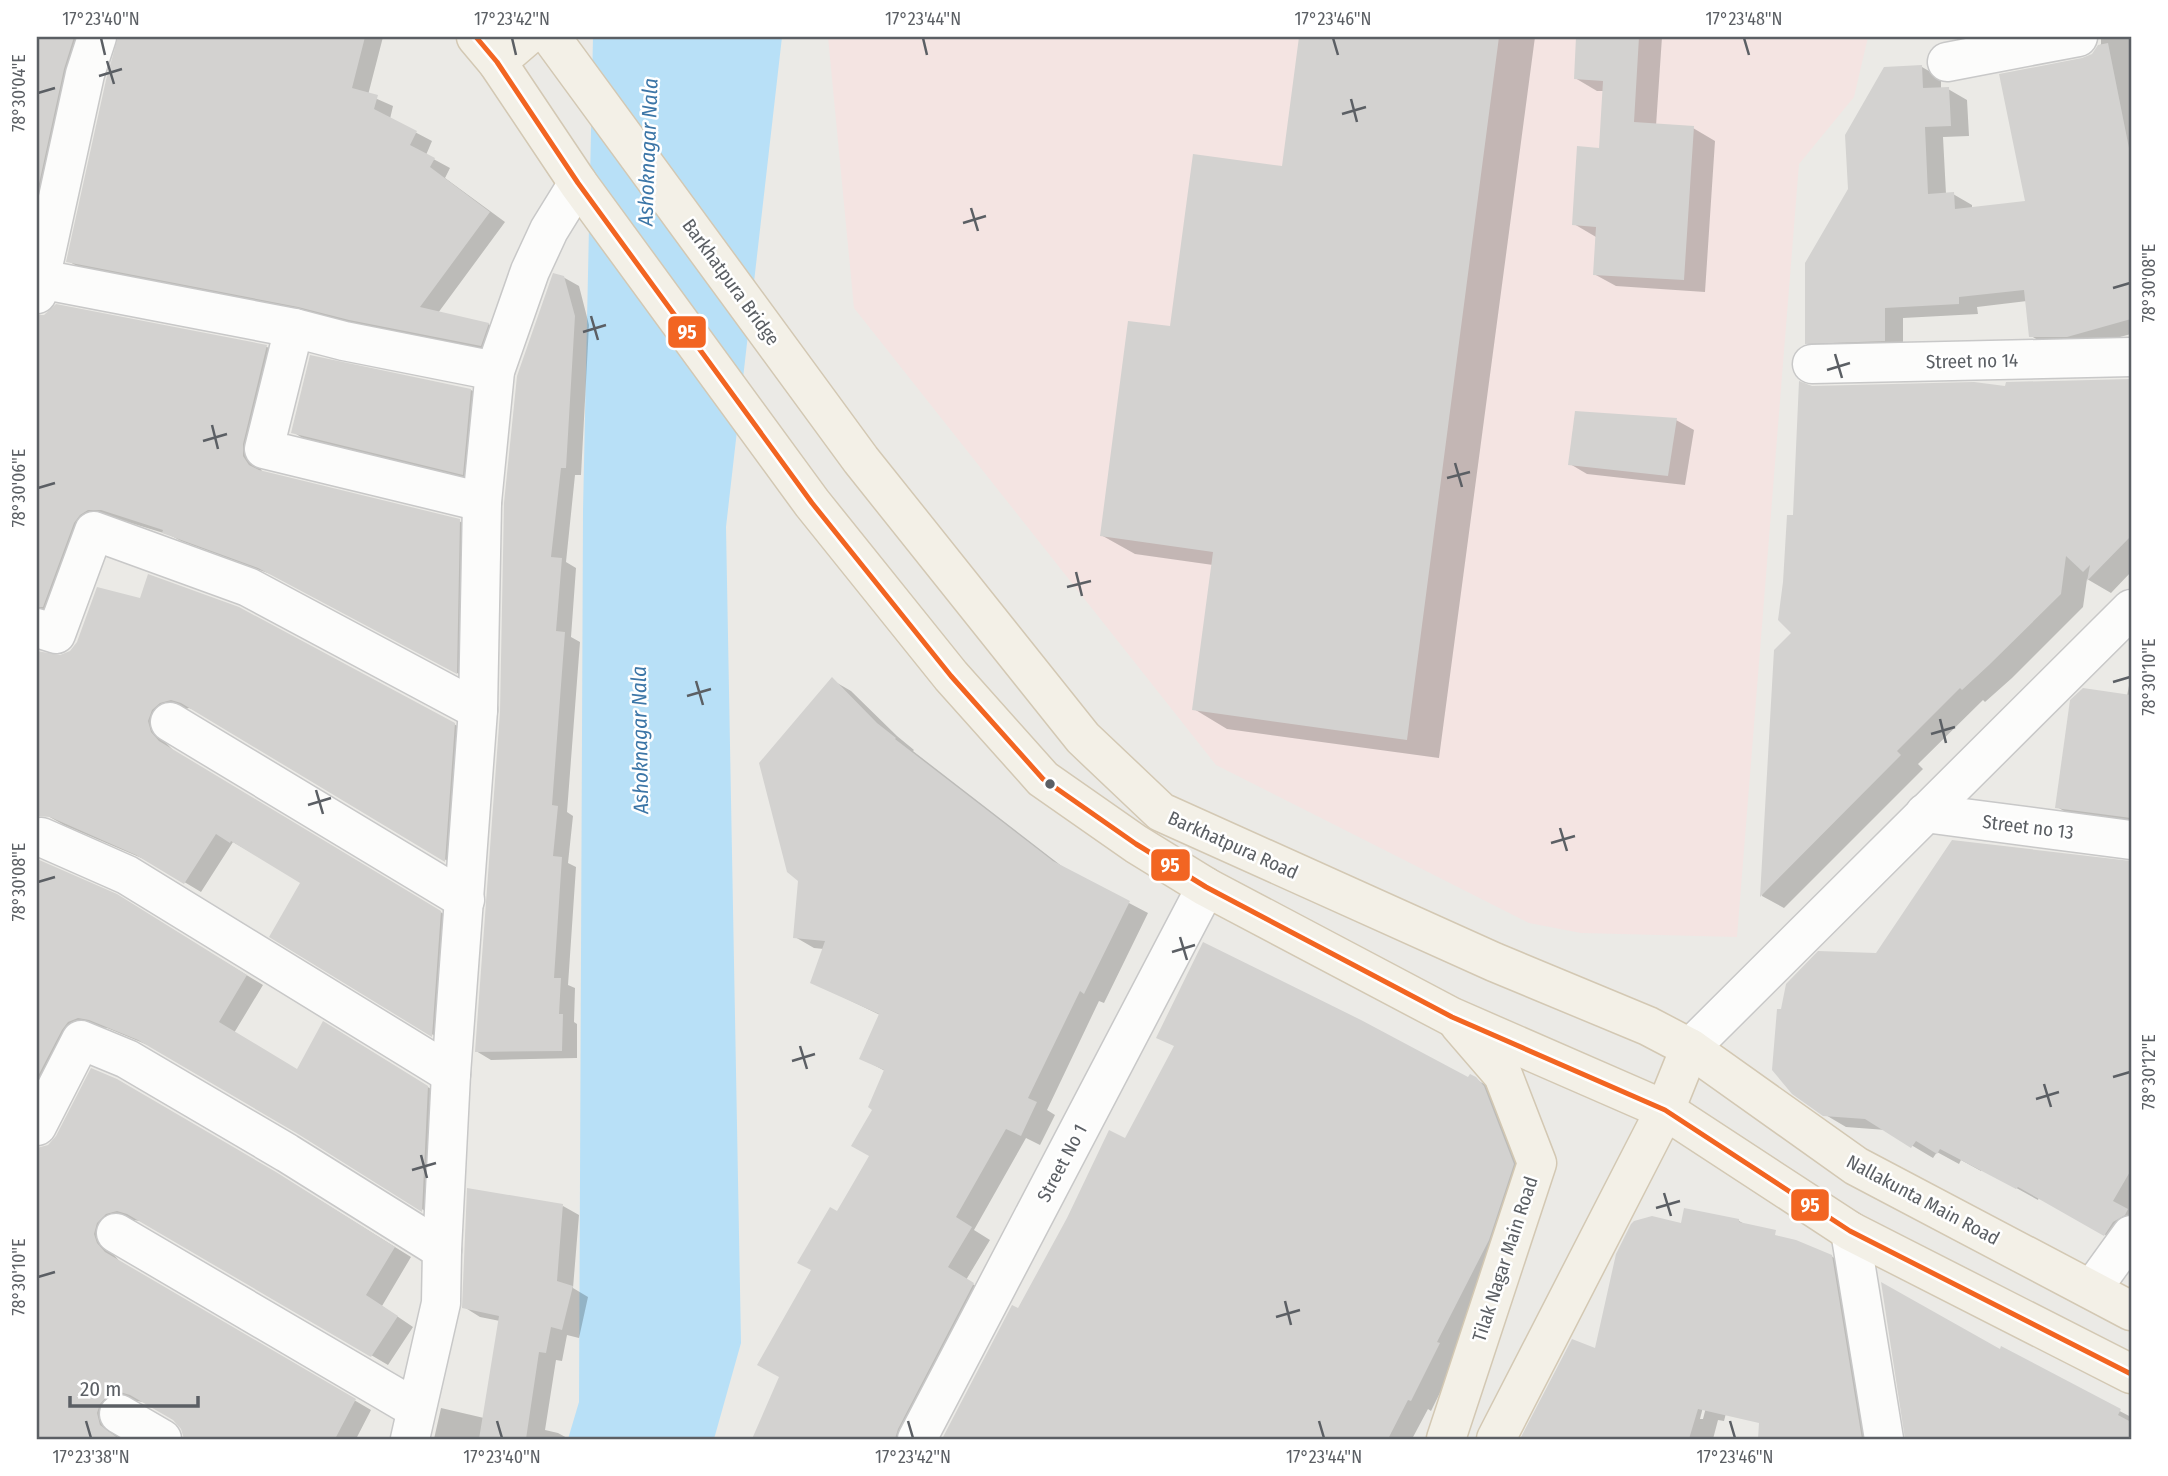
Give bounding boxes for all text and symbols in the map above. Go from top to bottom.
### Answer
text: 17°23'40"N [62,8,140,30]
text: 17°23'42"N [474,8,550,30]
text: 17°23'44"N [885,8,961,30]
text: 17°23'46"N [1295,8,1371,30]
text: 17°23'48"N [1705,8,1783,30]
text: 78°30'04"E [8,54,30,132]
water label: Ashoknagar Nala [632,78,664,227]
street label: Barkhatpura Bridge [677,214,785,350]
text: 78°30'08"E [2138,244,2160,322]
line badge: 95 [667,315,707,349]
text: 95 [677,321,697,344]
street label: Street no 14 [1926,349,2018,373]
text: 78°30'06"E [8,449,30,527]
text: 78°30'10"E [2138,639,2160,715]
water label: Ashoknagar Nala [626,666,654,815]
unlabelled marker [1043,777,1057,791]
street label: Barkhatpura Road [1164,806,1302,884]
street label: Street no 13 [1981,810,2075,844]
text: 78°30'08"E [8,843,30,921]
line badge: 95 [1150,848,1191,882]
text: 95 [1160,854,1180,877]
text: 78°30'12"E [2138,1034,2160,1110]
street label: Street No 1 [1032,1120,1092,1206]
street label: Nallakunta Main Road [1843,1150,2003,1250]
street label: Tilak Nagar Main Road [1467,1174,1543,1344]
line badge: 95 [1790,1188,1830,1222]
text: 95 [1800,1194,1820,1217]
text: 78°30'10"E [8,1239,30,1315]
scale bar [70,1364,198,1408]
text: 20 m [80,1376,121,1402]
text: 17°23'38"N [52,1446,130,1468]
text: 17°23'40"N [463,1446,541,1468]
text: 17°23'42"N [875,1446,951,1468]
text: 17°23'44"N [1286,1446,1362,1468]
text: 17°23'46"N [1697,1446,1773,1468]

